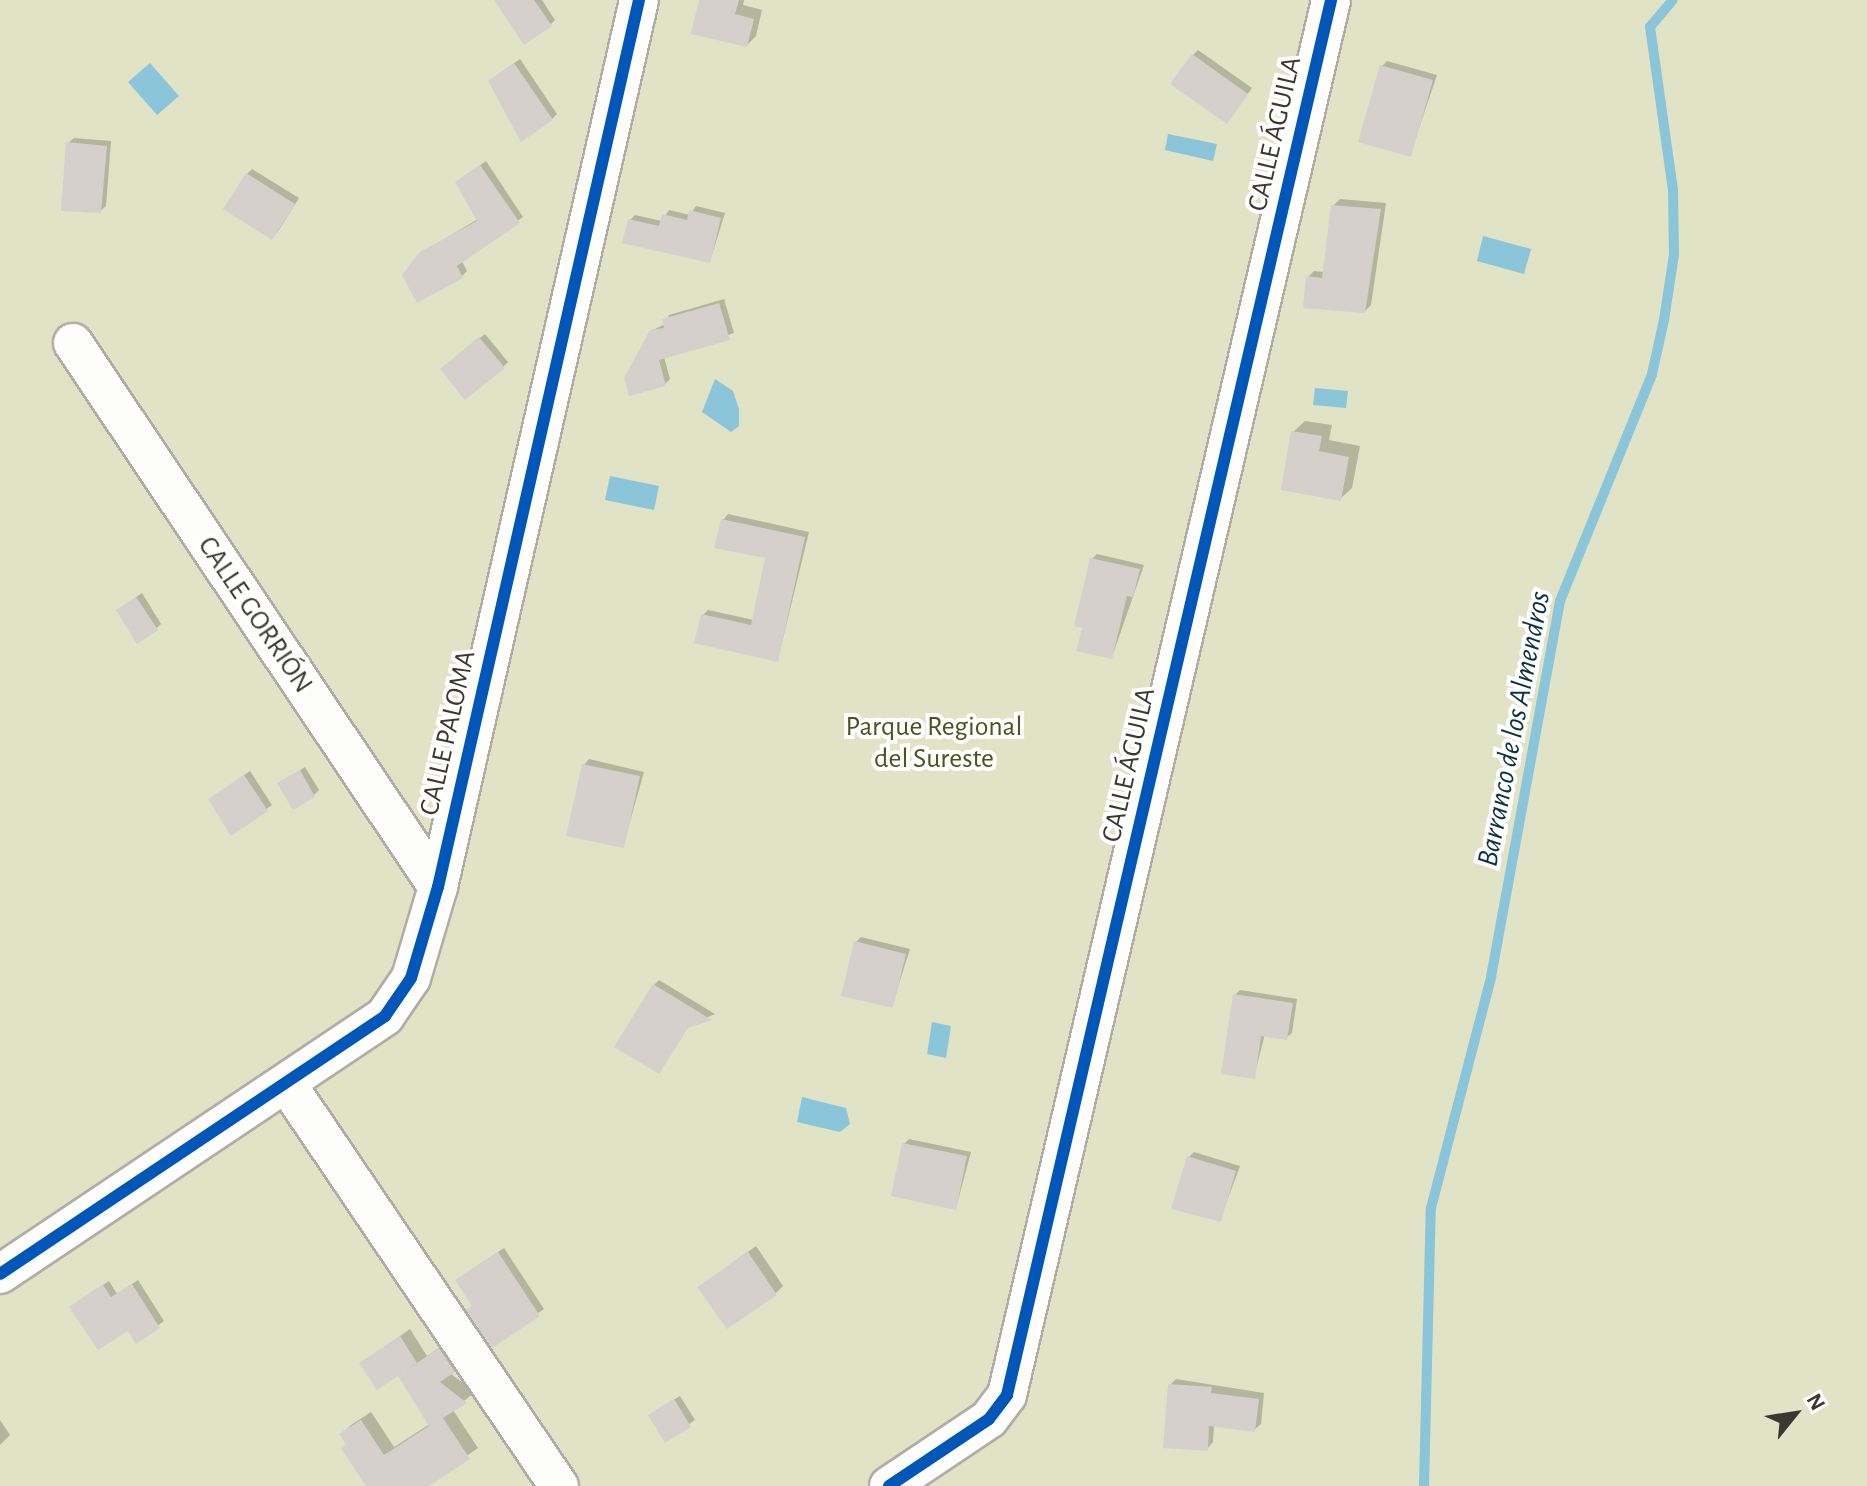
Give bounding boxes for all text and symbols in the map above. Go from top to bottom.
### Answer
street label: CALLE ÁGUILA [1241,53,1309,215]
street label: CALLE GORRIÓN [190,530,320,700]
water label: Barranco de los Almendros [1470,588,1558,870]
street label: CALLE PALOMA [413,647,483,819]
street label: CALLE ÁGUILA [1095,684,1163,846]
park label: Parque Regional del Sureste [846,710,1022,776]
north arrow [1755,1374,1835,1454]
text: N [1802,1390,1829,1414]

